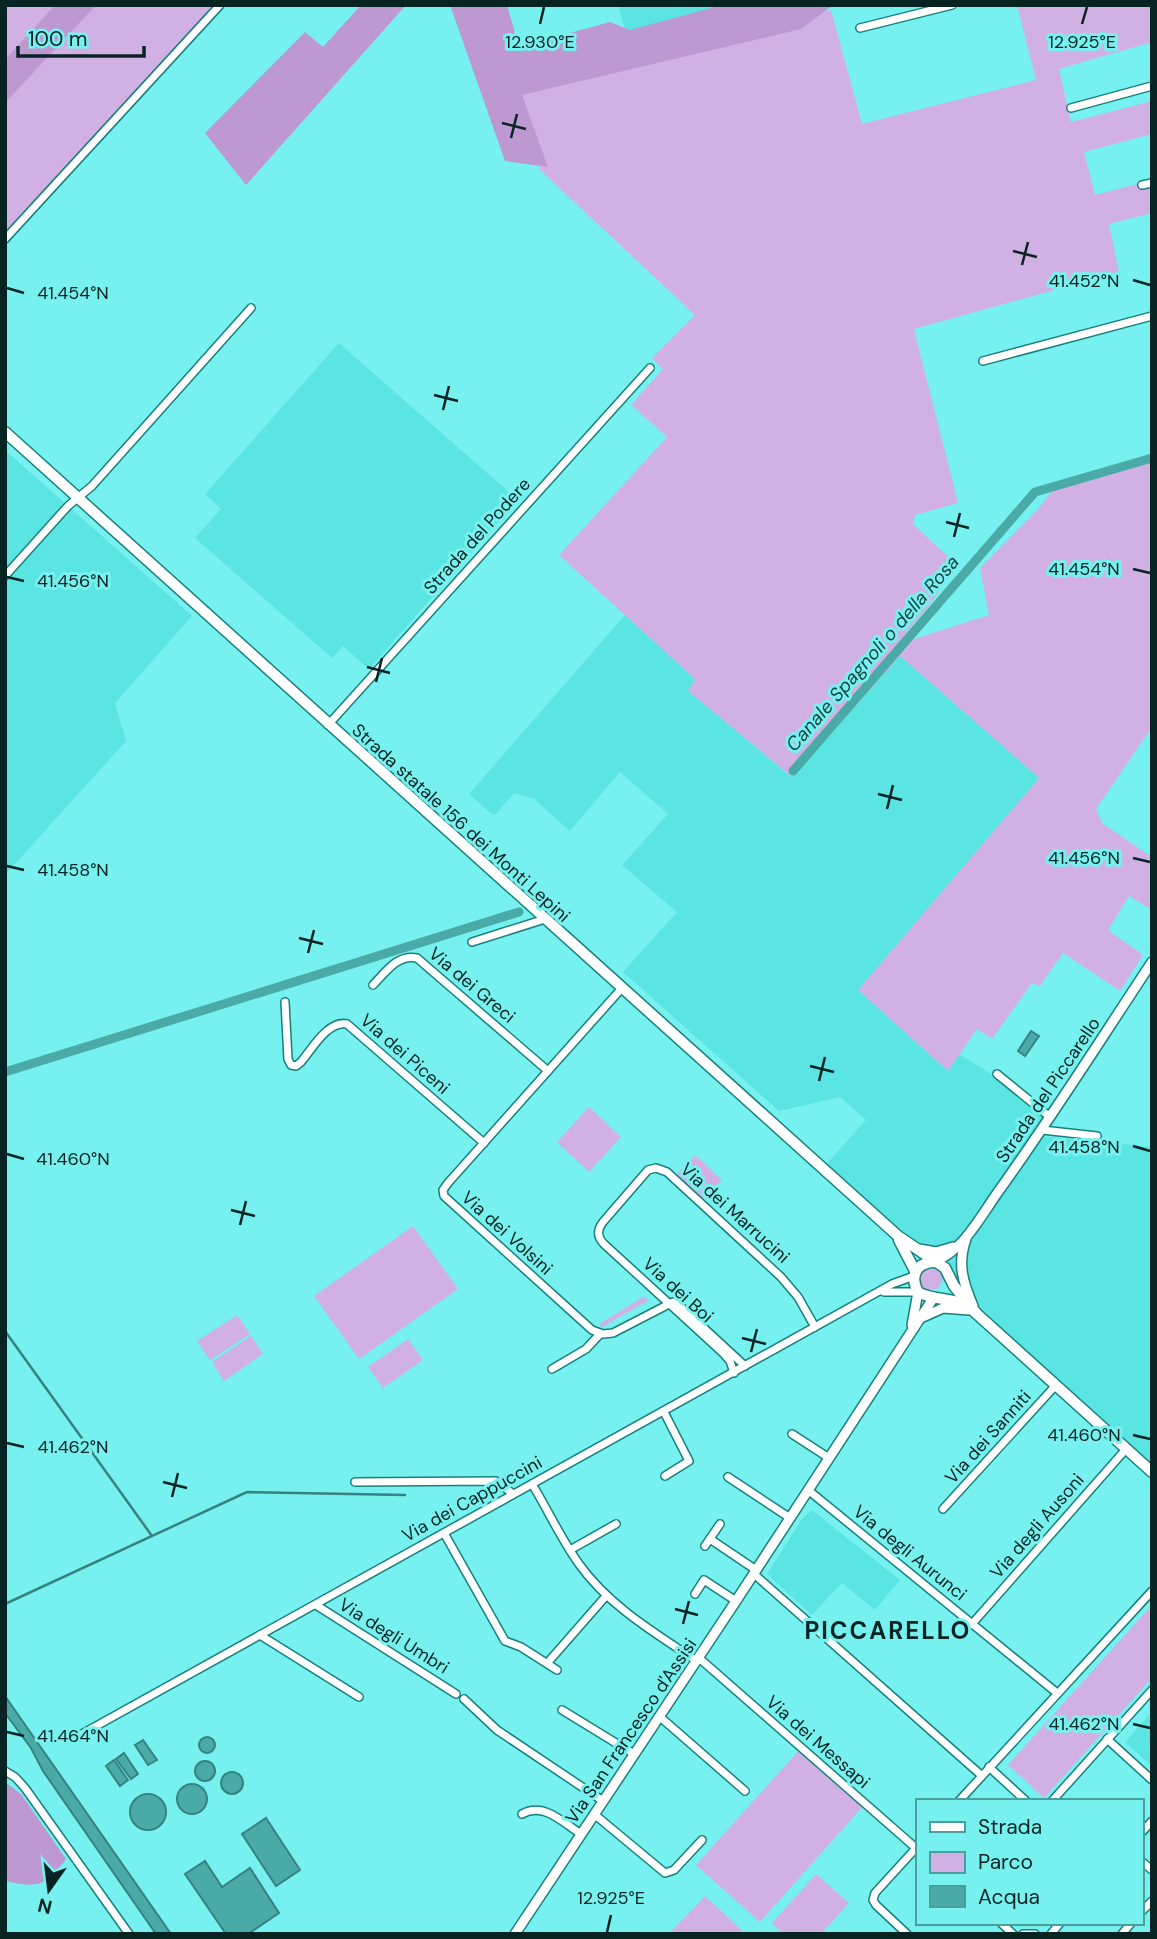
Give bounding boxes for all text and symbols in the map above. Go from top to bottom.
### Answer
scale bar [18,14,144,58]
text: 100 m [28,25,88,53]
text: 12.930°E [505,30,575,54]
text: 12.925°E [1048,30,1116,54]
text: 41.452°N [1049,269,1119,293]
text: 41.454°N [37,281,109,305]
street label: Strada del Podere [418,473,536,599]
water label: Canale Spagnoli o della Rosa [780,550,965,757]
text: 41.454°N [1048,557,1120,581]
text: 41.456°N [37,569,109,593]
street label: Strada statale 156 dei Monti Lepini [347,718,575,928]
text: 41.456°N [1048,846,1120,870]
text: 41.458°N [37,858,109,882]
street label: Via dei Greci [424,942,520,1028]
street label: Via dei Piceni [355,1008,455,1100]
street label: Strada del Piccarello [990,1013,1106,1167]
text: 41.458°N [1048,1135,1120,1159]
text: 41.460°N [36,1147,110,1171]
street label: Via dei Marrucini [675,1157,795,1269]
street label: Via dei Volsini [456,1186,558,1280]
street label: Via dei Boi [637,1252,719,1328]
street label: Via dei Sanniti [940,1385,1036,1489]
text: 41.460°N [1047,1423,1121,1447]
text: 41.462°N [38,1435,108,1459]
street label: Via dei Cappuccini [398,1451,546,1547]
street label: Via degli Ausoni [985,1468,1089,1584]
street label: Via degli Aurunci [848,1500,972,1606]
street label: Via degli Umbri [334,1593,454,1679]
district label: PICCARELLO [805,1615,971,1646]
street label: Via San Francesco d'Assisi [560,1634,702,1828]
street label: Via dei Messapi [761,1690,875,1794]
text: 41.462°N [1049,1712,1119,1736]
text: 41.464°N [37,1724,109,1748]
legend [916,1799,1143,1925]
text: Strada [978,1813,1042,1841]
text: Parco [978,1848,1033,1876]
north arrow [14,1855,84,1925]
text: Acqua [978,1883,1040,1911]
text: 12.925°E [577,1886,645,1910]
text: N [35,1892,55,1920]

